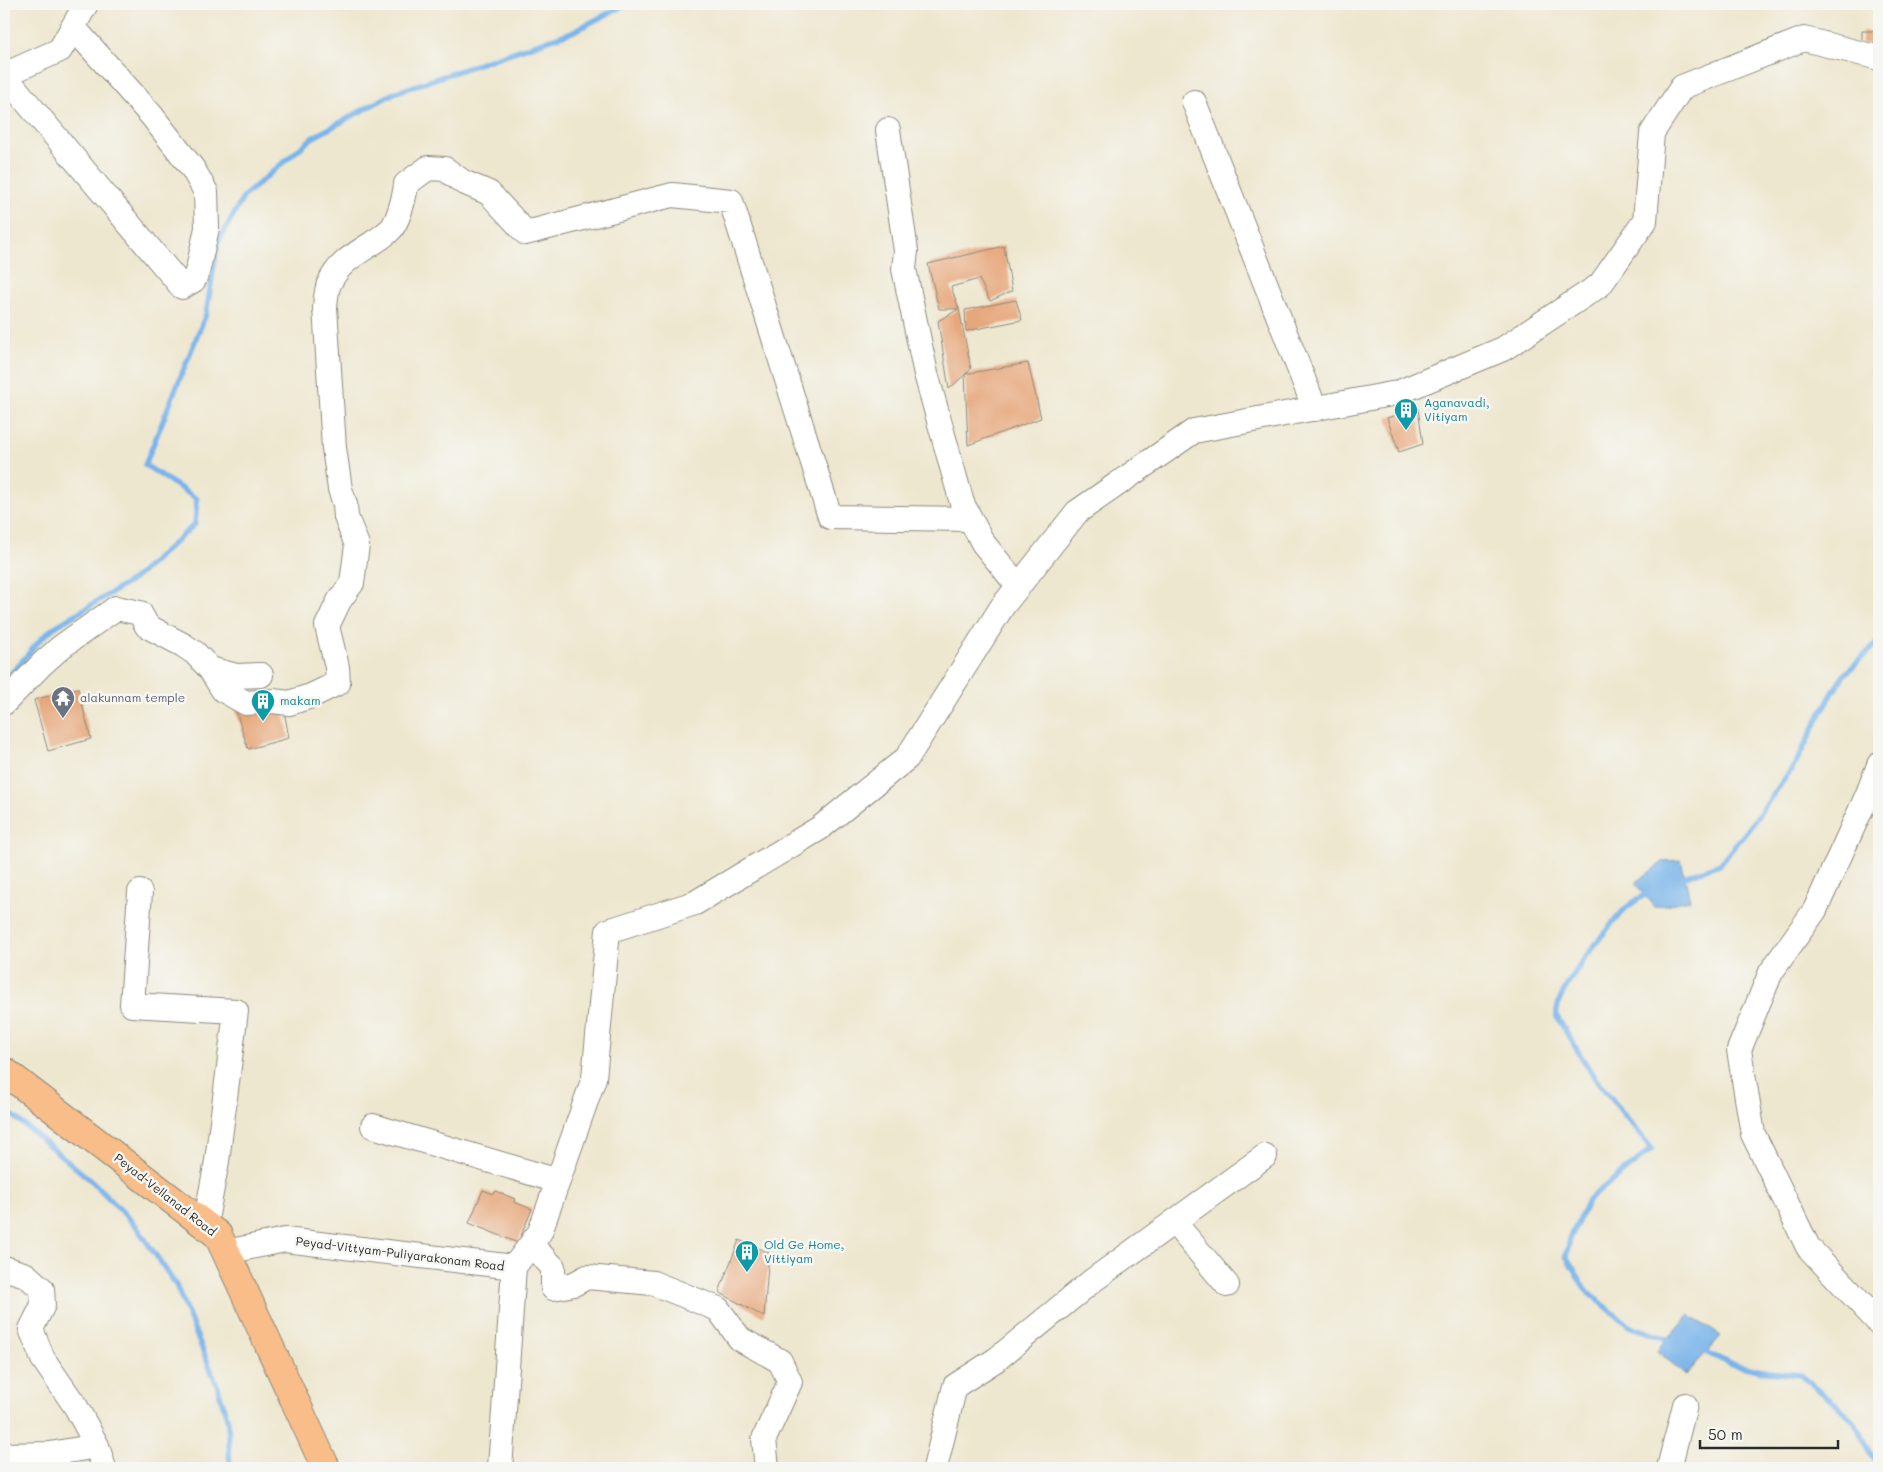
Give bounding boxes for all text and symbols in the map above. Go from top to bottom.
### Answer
place label: Aganavadi, Vitiyam [1424,394,1490,424]
building icon: Aganavadi, Vitiyam [1393,397,1419,431]
temple icon: alakunnam temple [50,685,76,719]
building icon: makam [250,688,276,722]
place label: alakunnam temple [80,689,185,705]
place label: makam [280,692,320,708]
street label: Peyad-Vellanad Road [111,1149,220,1239]
street label: Peyad-Vittyam-Puliyarakonam Road [295,1232,506,1274]
place label: Old Ge Home, Vittiyam [764,1236,844,1266]
building icon: Old Ge Home, Vittiyam [734,1239,760,1273]
scale bar [1700,1417,1838,1449]
text: 50 m [1708,1424,1743,1444]

